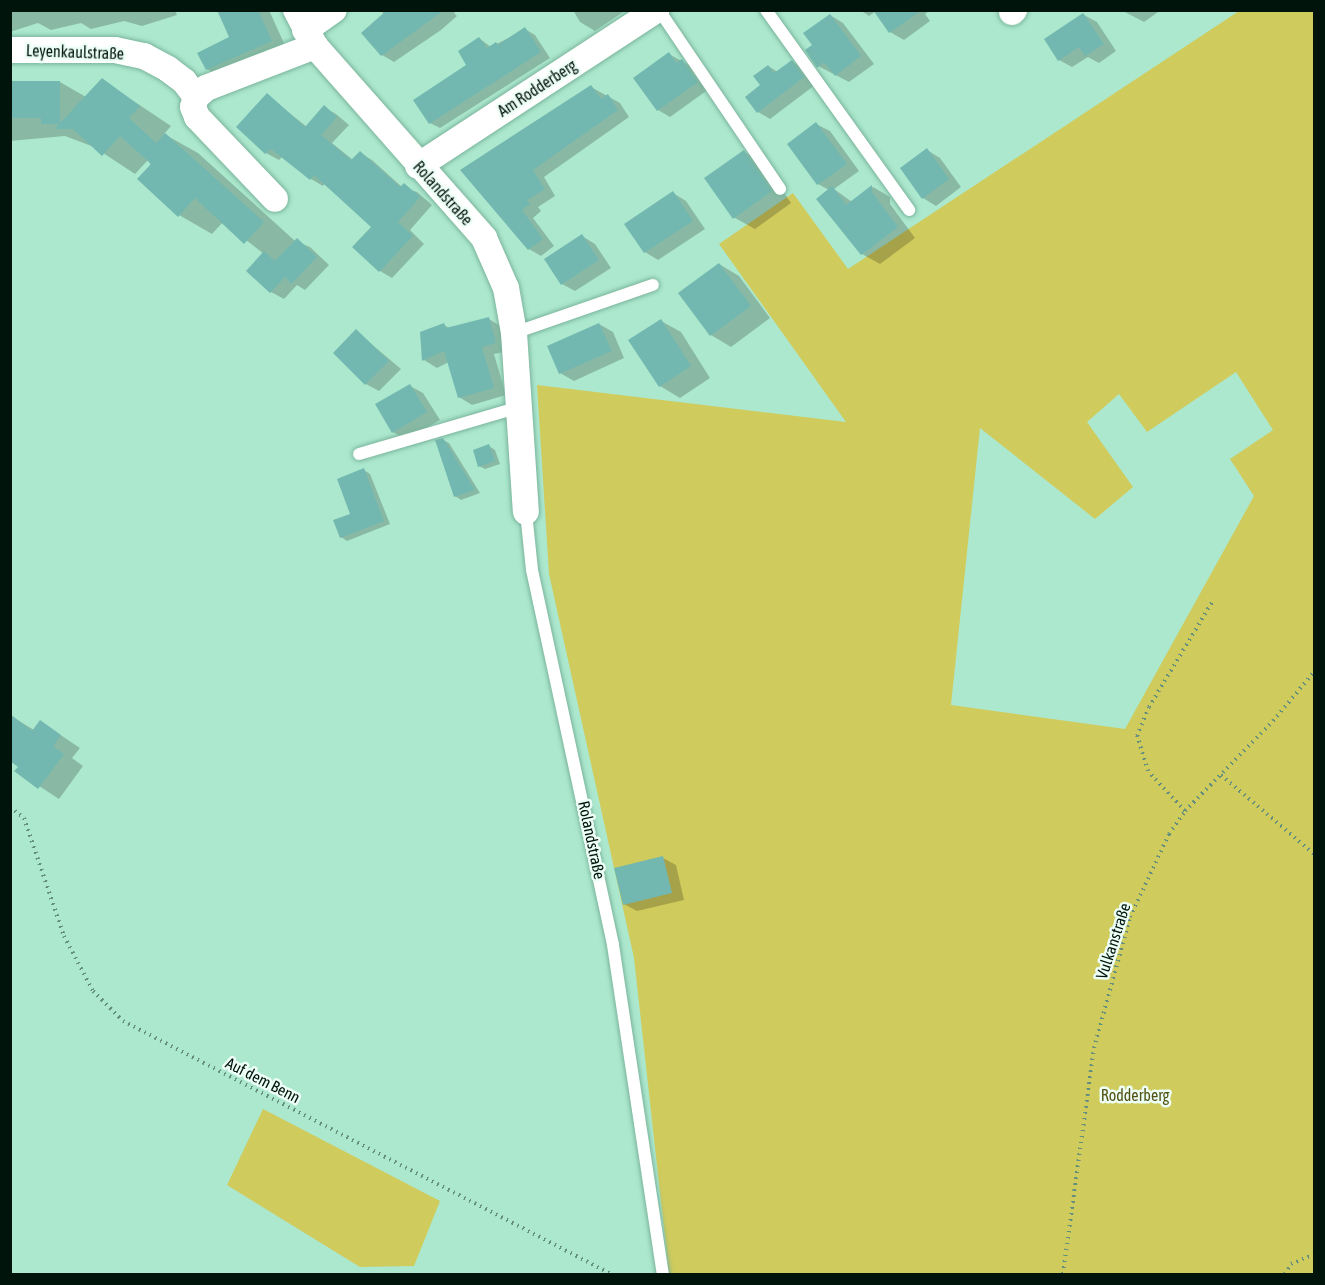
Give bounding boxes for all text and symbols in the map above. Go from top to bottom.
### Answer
street label: Leyenkaulstraße [26,41,124,63]
street label: Am Rodderberg [494,55,580,121]
street label: Rolandstraße [409,157,477,229]
street label: Rolandstraße [574,799,610,881]
street label: Vulkanstraße [1092,901,1134,981]
street label: Auf dem Benn [223,1053,303,1107]
park label: Rodderberg [1101,1085,1169,1105]

